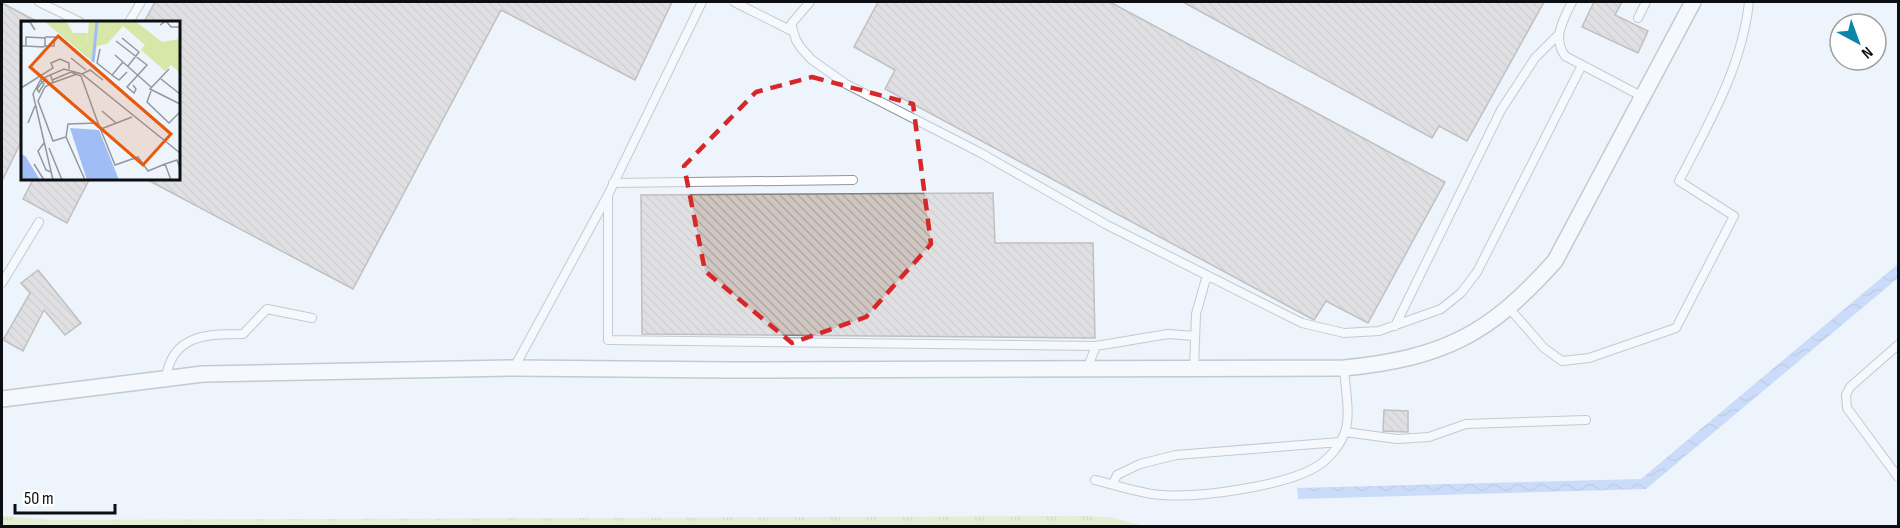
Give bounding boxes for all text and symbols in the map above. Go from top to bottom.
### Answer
north arrow [1828,12,1888,72]
inset map [21,21,180,180]
text: N [1857,42,1876,62]
scale bar [15,477,116,515]
text: 50 m [24,488,54,509]

